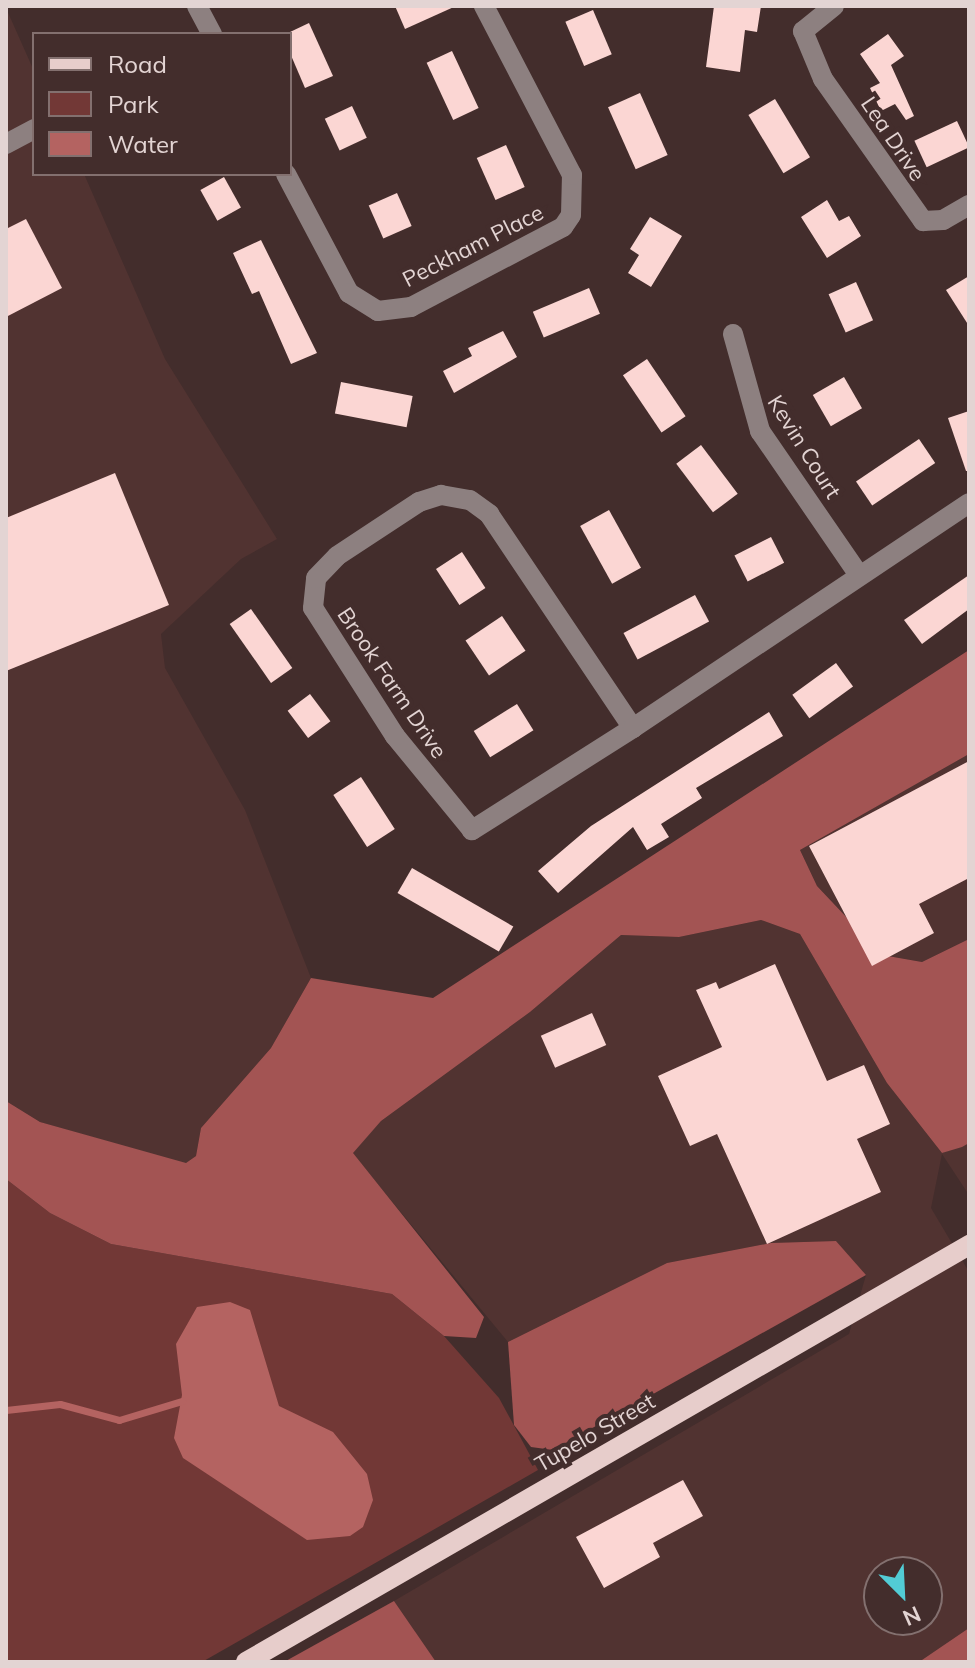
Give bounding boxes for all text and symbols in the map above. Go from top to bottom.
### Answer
legend [32,32,292,176]
text: Road [108,49,167,79]
text: Park [108,89,159,119]
street label: Lea Drive [855,92,931,186]
text: Water [108,129,178,159]
street label: Peckham Place [398,199,548,293]
street label: Kevin Court [762,390,846,504]
street label: Brook Farm Drive [332,603,452,763]
street label: Tupelo Street [530,1388,660,1478]
north arrow [863,1556,943,1636]
text: N [899,1600,925,1632]

